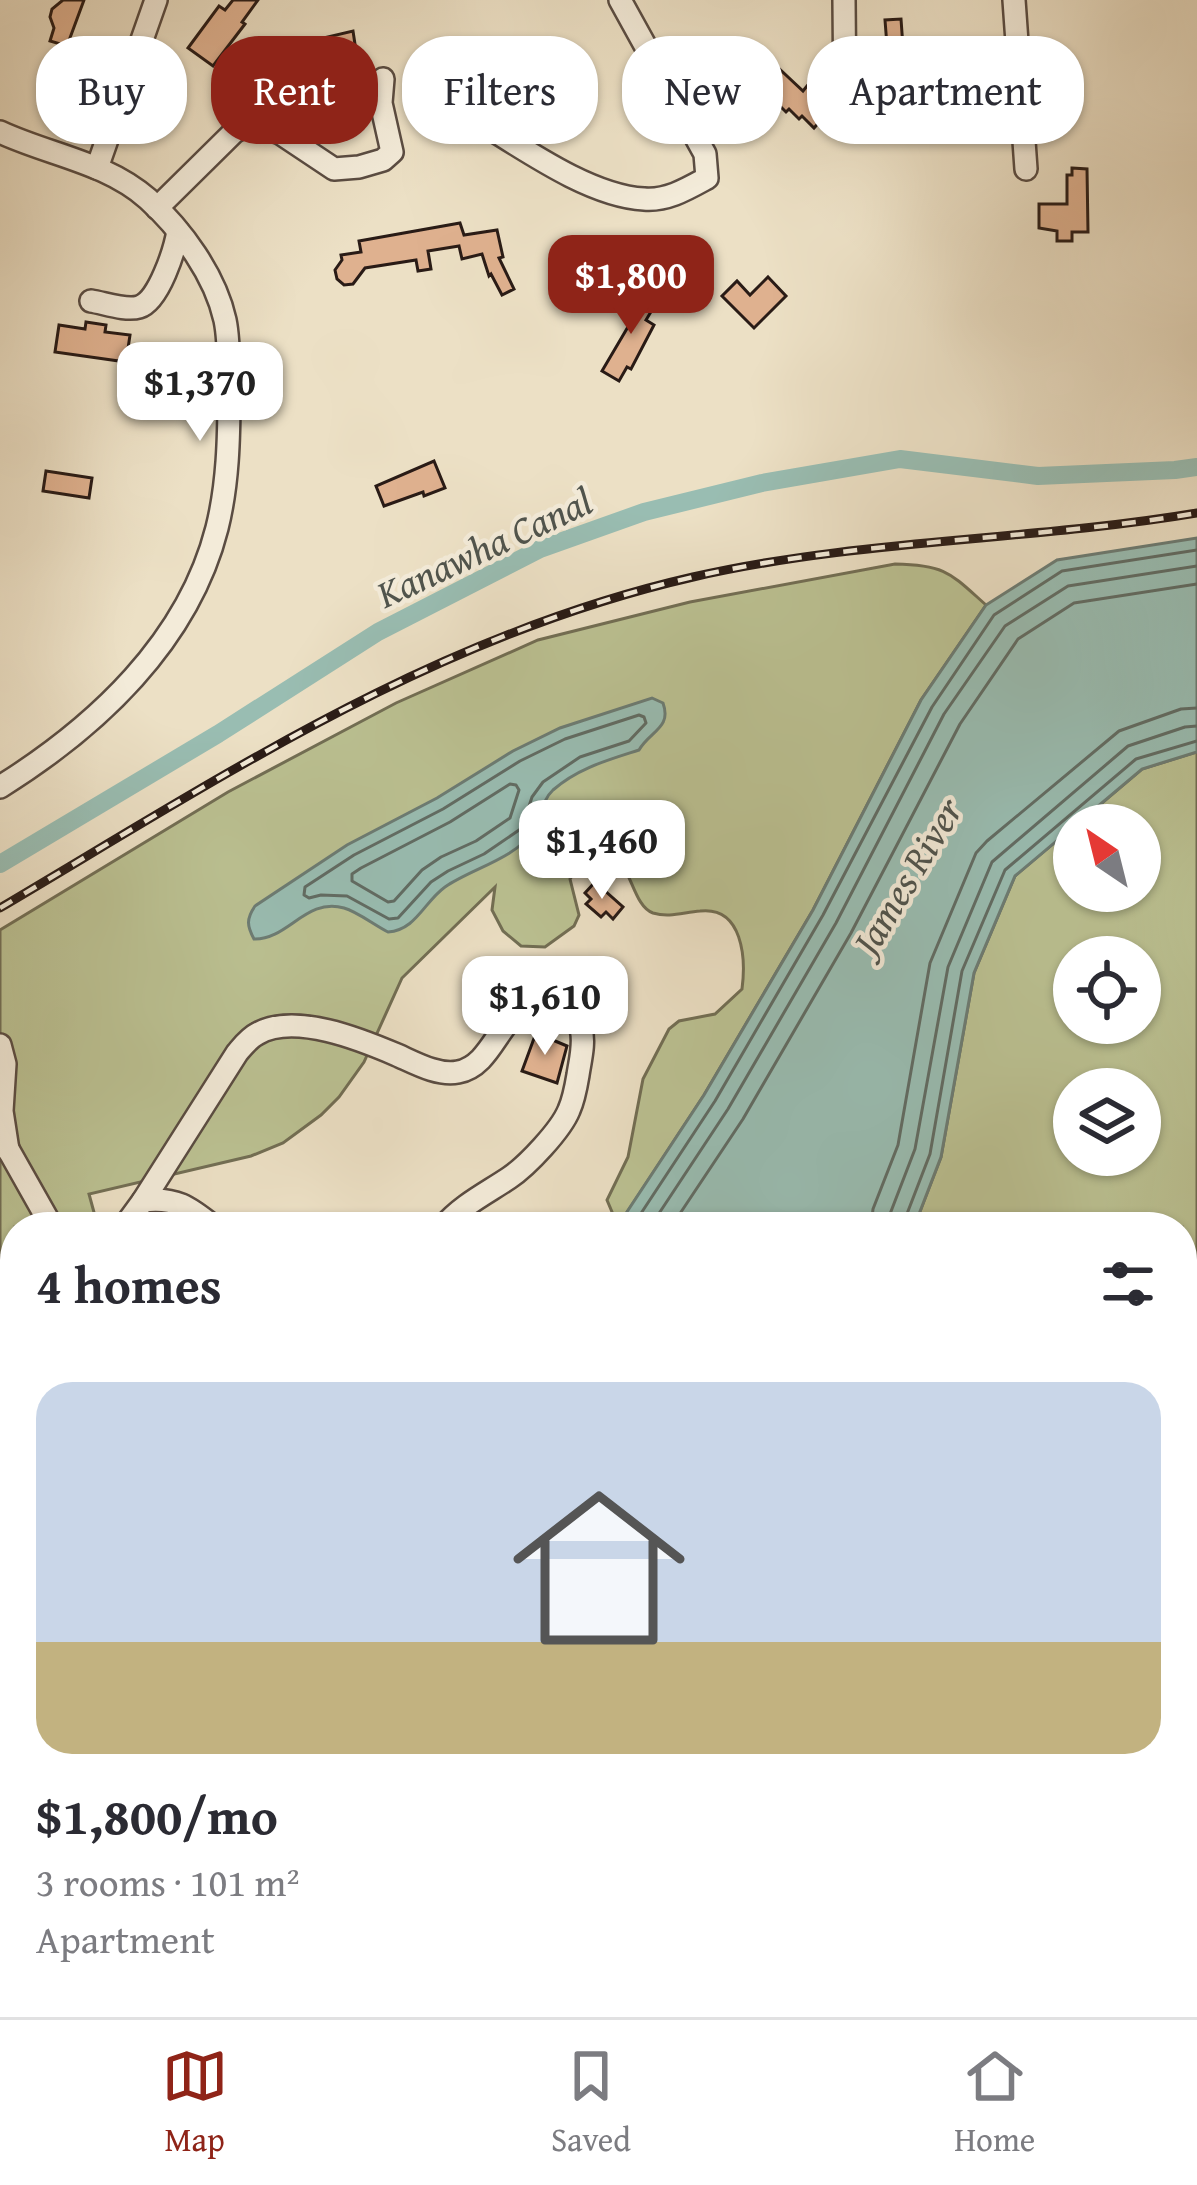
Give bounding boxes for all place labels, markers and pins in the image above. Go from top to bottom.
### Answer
pin: $1,800 [533,235,729,337]
pin: $1,370 [102,342,298,444]
pin: $1,460 [504,800,700,902]
pin: $1,610 [447,956,643,1058]

